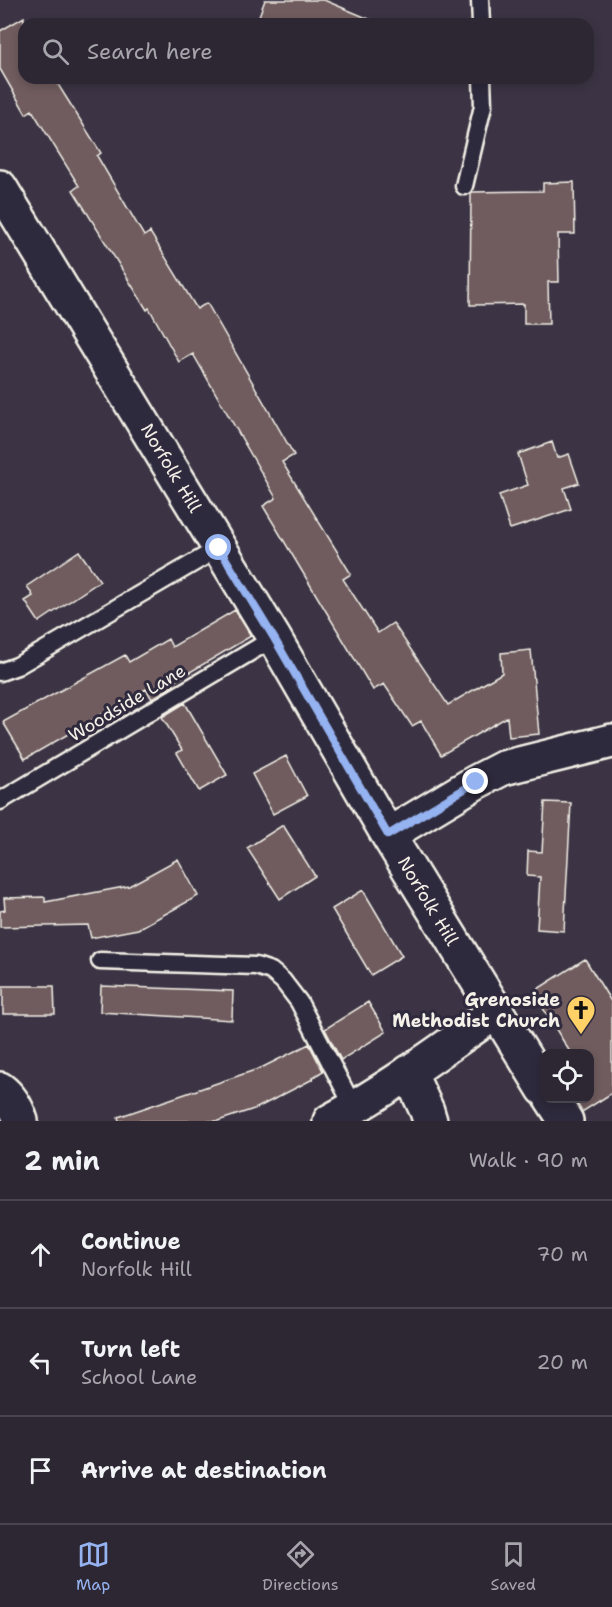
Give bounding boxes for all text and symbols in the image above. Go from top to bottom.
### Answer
search box [18,18,594,84]
icon: search [39,35,72,68]
text: Search here [87,37,213,66]
street label: Norfolk Hill [135,419,207,517]
route start [205,534,231,560]
street label: Woodside Lane [64,659,190,747]
route end [462,768,488,794]
street label: Norfolk Hill [392,852,464,950]
place label: Grenoside Methodist Church [392,988,560,1033]
church icon: Grenoside Methodist Church [565,994,597,1036]
map controls [540,1049,594,1103]
button: locate [540,1049,594,1103]
text: 2 min [24,1143,100,1178]
text: Walk · 90 m [469,1147,588,1173]
text: Continue [81,1227,181,1256]
icon: ahead [24,1238,57,1271]
text: 70 m [536,1241,588,1267]
text: Norfolk Hill [81,1256,192,1282]
text: Turn left [81,1335,180,1364]
icon: left [24,1346,57,1379]
text: 20 m [537,1349,588,1375]
text: School Lane [81,1364,197,1390]
icon: arrive [24,1454,57,1487]
text: Arrive at destination [81,1456,327,1485]
tab: Map [76,1538,110,1595]
tab: Directions [262,1538,339,1595]
tab: Saved [491,1538,536,1595]

